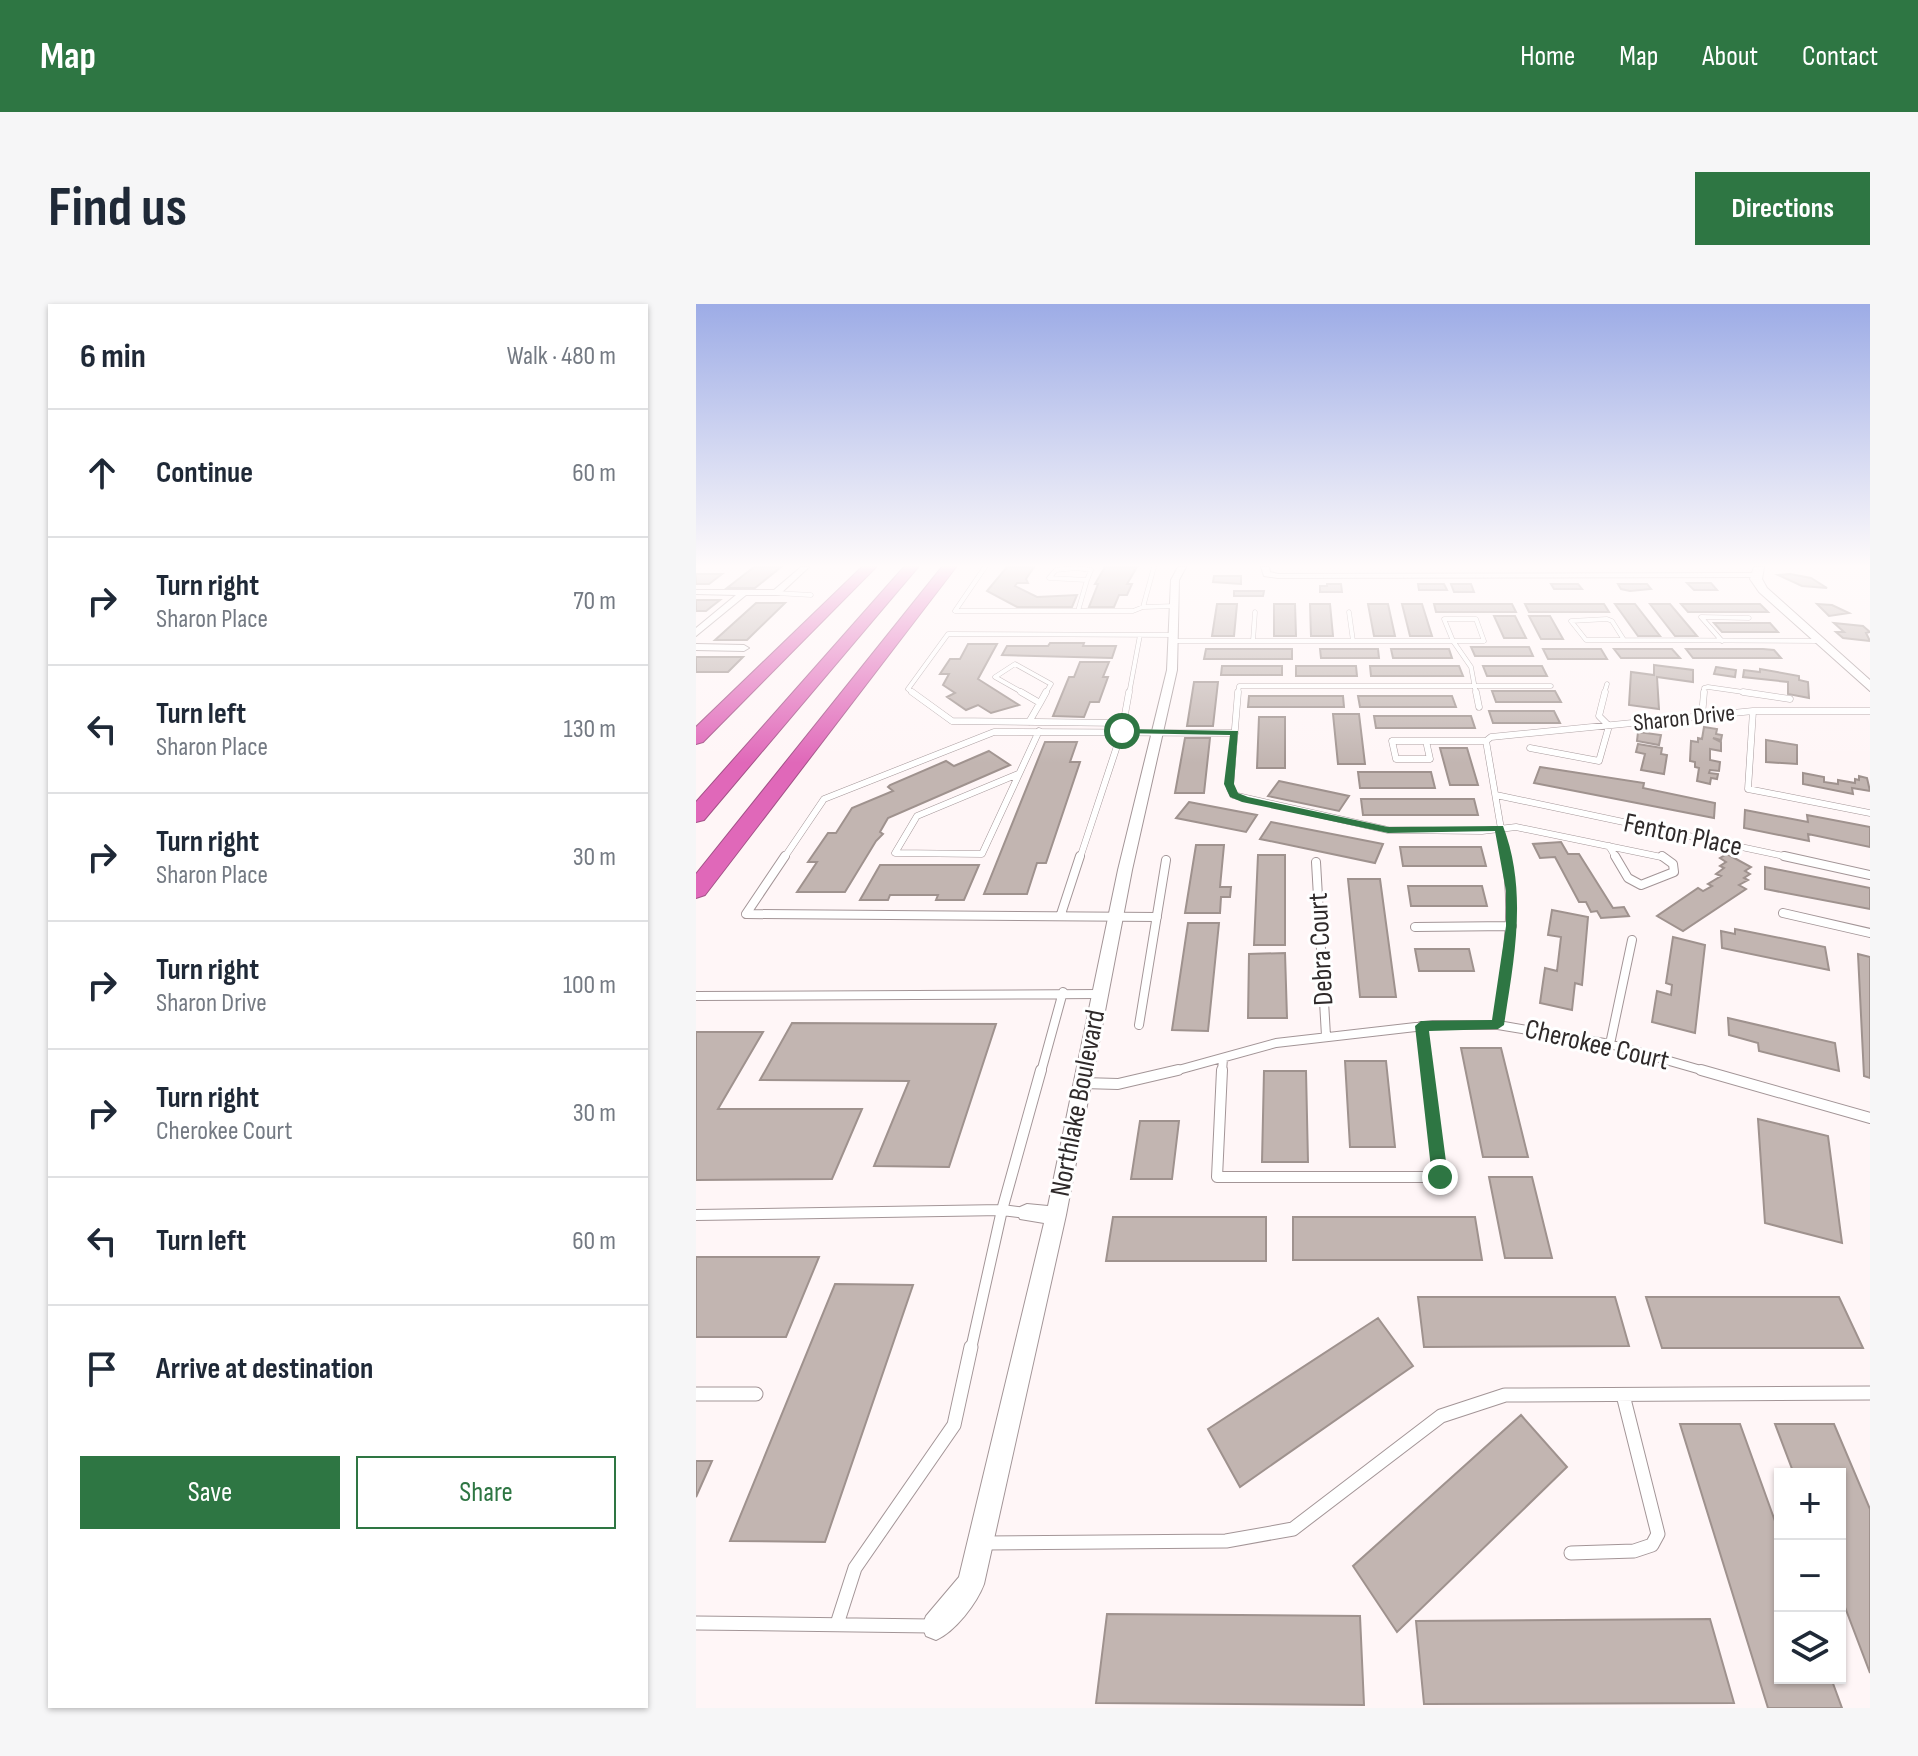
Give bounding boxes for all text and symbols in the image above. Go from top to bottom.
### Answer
text: Map [40,34,96,79]
text: Home [1520,40,1575,73]
text: Map [1619,40,1658,73]
text: About [1702,40,1758,73]
text: Contact [1802,40,1878,73]
button: Directions [1695,172,1870,245]
text: Find us [48,175,187,242]
text: 6 min [80,336,146,377]
text: Walk · 480 m [507,341,616,372]
icon: ahead [80,451,124,495]
text: Continue [156,455,253,491]
text: 60 m [572,458,616,489]
text: Turn right [156,568,259,604]
icon: right [80,579,124,623]
text: 70 m [573,586,616,617]
text: Sharon Place [156,604,268,635]
text: Turn left [156,696,246,732]
street label: Sharon Drive [1632,698,1736,738]
icon: left [80,707,124,751]
route start [1104,713,1140,749]
text: 130 m [564,714,616,745]
text: Sharon Place [156,732,268,763]
street label: Fenton Place [1621,806,1745,864]
text: Turn right [156,824,259,860]
icon: right [80,835,124,879]
text: 30 m [573,842,616,873]
text: Sharon Place [156,860,268,891]
street label: Debra Court [1302,892,1340,1006]
text: Turn right [156,952,259,988]
icon: right [80,963,124,1007]
text: 100 m [563,970,616,1001]
text: Sharon Drive [156,988,267,1019]
street label: Northlake Boulevard [1044,1007,1112,1199]
street label: Cherokee Court [1522,1012,1672,1078]
text: Turn right [156,1080,259,1116]
icon: right [80,1091,124,1135]
text: 30 m [573,1098,616,1129]
text: Cherokee Court [156,1116,292,1147]
route end [1422,1159,1458,1195]
icon: left [80,1219,124,1263]
text: Turn left [156,1223,246,1259]
text: 60 m [572,1226,616,1257]
icon: arrive [80,1347,124,1391]
text: Arrive at destination [156,1351,373,1387]
button: Save [80,1456,340,1529]
button: Share [356,1456,616,1529]
map controls [1774,1468,1846,1684]
button: + [1774,1468,1846,1540]
button: − [1774,1540,1846,1612]
button: layers [1774,1612,1846,1684]

